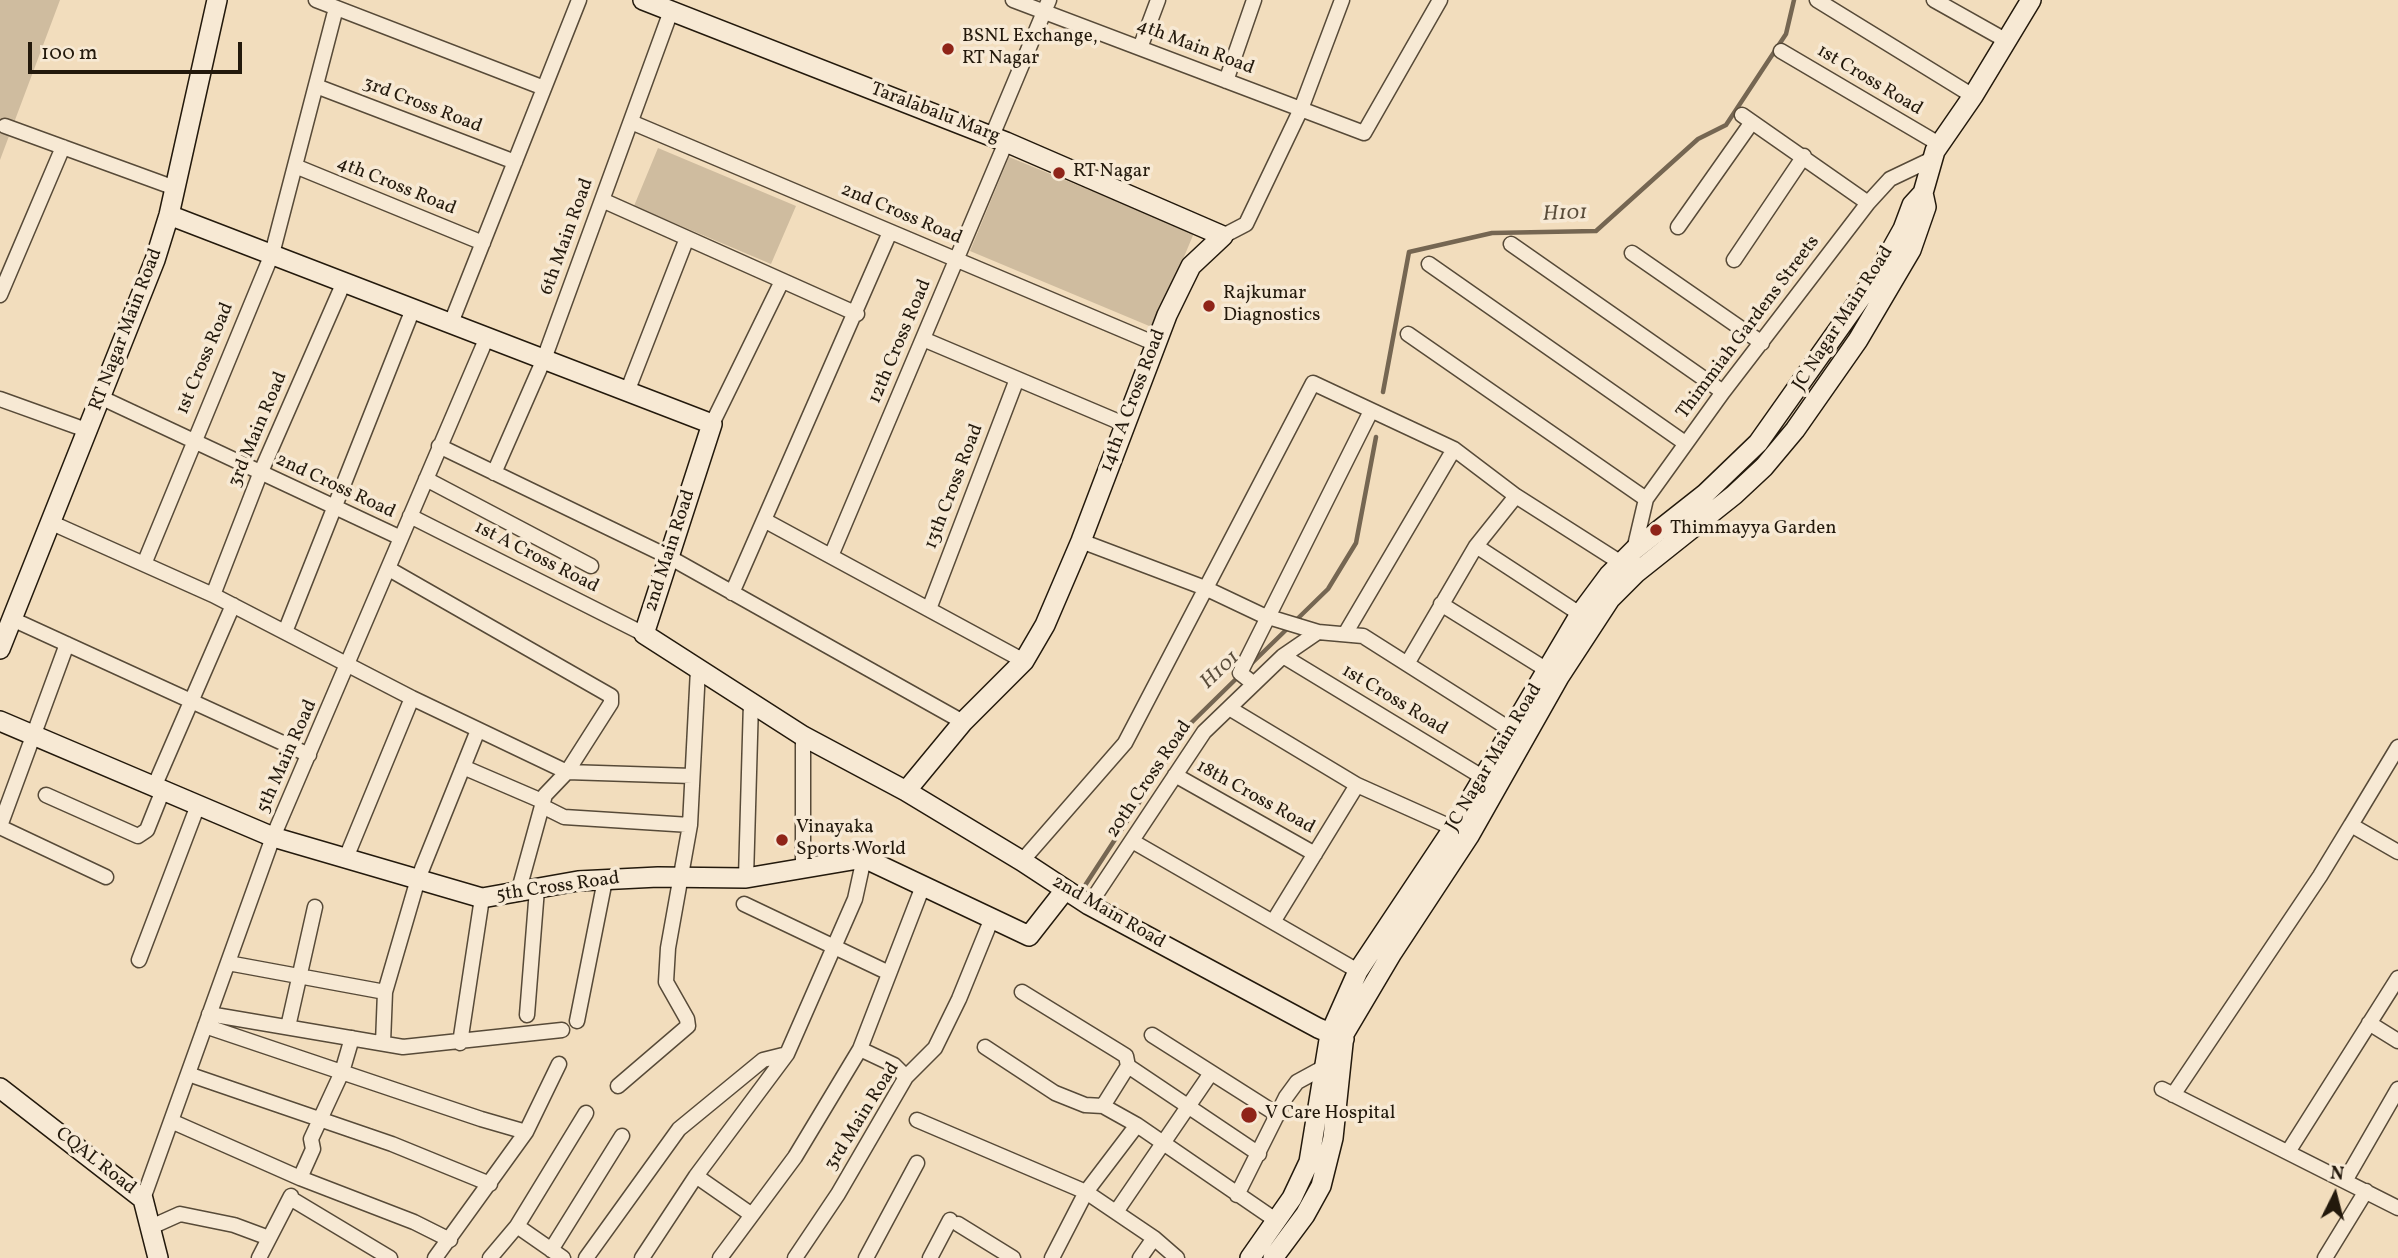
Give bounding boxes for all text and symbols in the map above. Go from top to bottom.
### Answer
street label: 4th Main Road [1133,15,1257,81]
place label: BSNL Exchange, RT Nagar [962,27,1098,71]
scale bar [32,28,245,72]
text: 100 m [41,39,98,68]
street label: 1st Cross Road [1812,40,1926,122]
marker: BSNL Exchange, RT Nagar [940,41,956,57]
street label: 3rd Cross Road [359,73,485,139]
street label: Taralabalu Marg [867,79,1003,149]
street label: 4th Cross Road [333,153,459,221]
place label: RT Nagar [1073,162,1150,184]
marker: RT Nagar [1051,165,1067,181]
street label: 6th Main Road [536,176,600,298]
street label: 2nd Cross Road [837,179,965,251]
water label: H101 [1542,202,1588,228]
street label: Thimmiah Gardens Streets [1673,232,1825,424]
street label: JC Nagar Main Road [1789,242,1899,396]
street label: RT Nagar Main Road [86,246,168,414]
street label: 12th Cross Road [865,276,937,408]
place label: Rajkumar Diagnostics [1223,284,1320,328]
marker: Rajkumar Diagnostics [1201,298,1217,314]
street label: 1st Cross Road [172,300,240,418]
street label: 14th A Cross Road [1096,326,1172,476]
street label: 3rd Main Road [224,369,294,491]
street label: 13th Cross Road [921,421,989,553]
street label: 2nd Cross Road [271,449,399,525]
street label: 2nd Main Road [641,487,701,615]
street label: 1st A Cross Road [470,517,602,599]
place label: Thimmayya Garden [1670,519,1836,541]
marker: Thimmayya Garden [1648,522,1664,538]
water label: H101 [1196,646,1246,696]
street label: 1st Cross Road [1337,660,1451,742]
street label: JC Nagar Main Road [1442,680,1548,836]
street label: 5th Main Road [253,697,323,817]
street label: 20th Cross Road [1102,717,1198,843]
street label: 18th Cross Road [1192,756,1318,840]
place label: Vinayaka Sports World [796,818,906,862]
marker: Vinayaka Sports World [774,832,790,848]
street label: 5th Cross Road [495,868,621,908]
street label: 2nd Main Road [1047,871,1169,955]
street label: 3rd Main Road [821,1059,905,1175]
place label: V Care Hospital [1265,1104,1395,1126]
marker: V Care Hospital [1239,1105,1259,1125]
street label: CQAL Road [50,1123,140,1201]
north arrow [2300,1160,2370,1230]
text: N [2329,1160,2345,1188]

